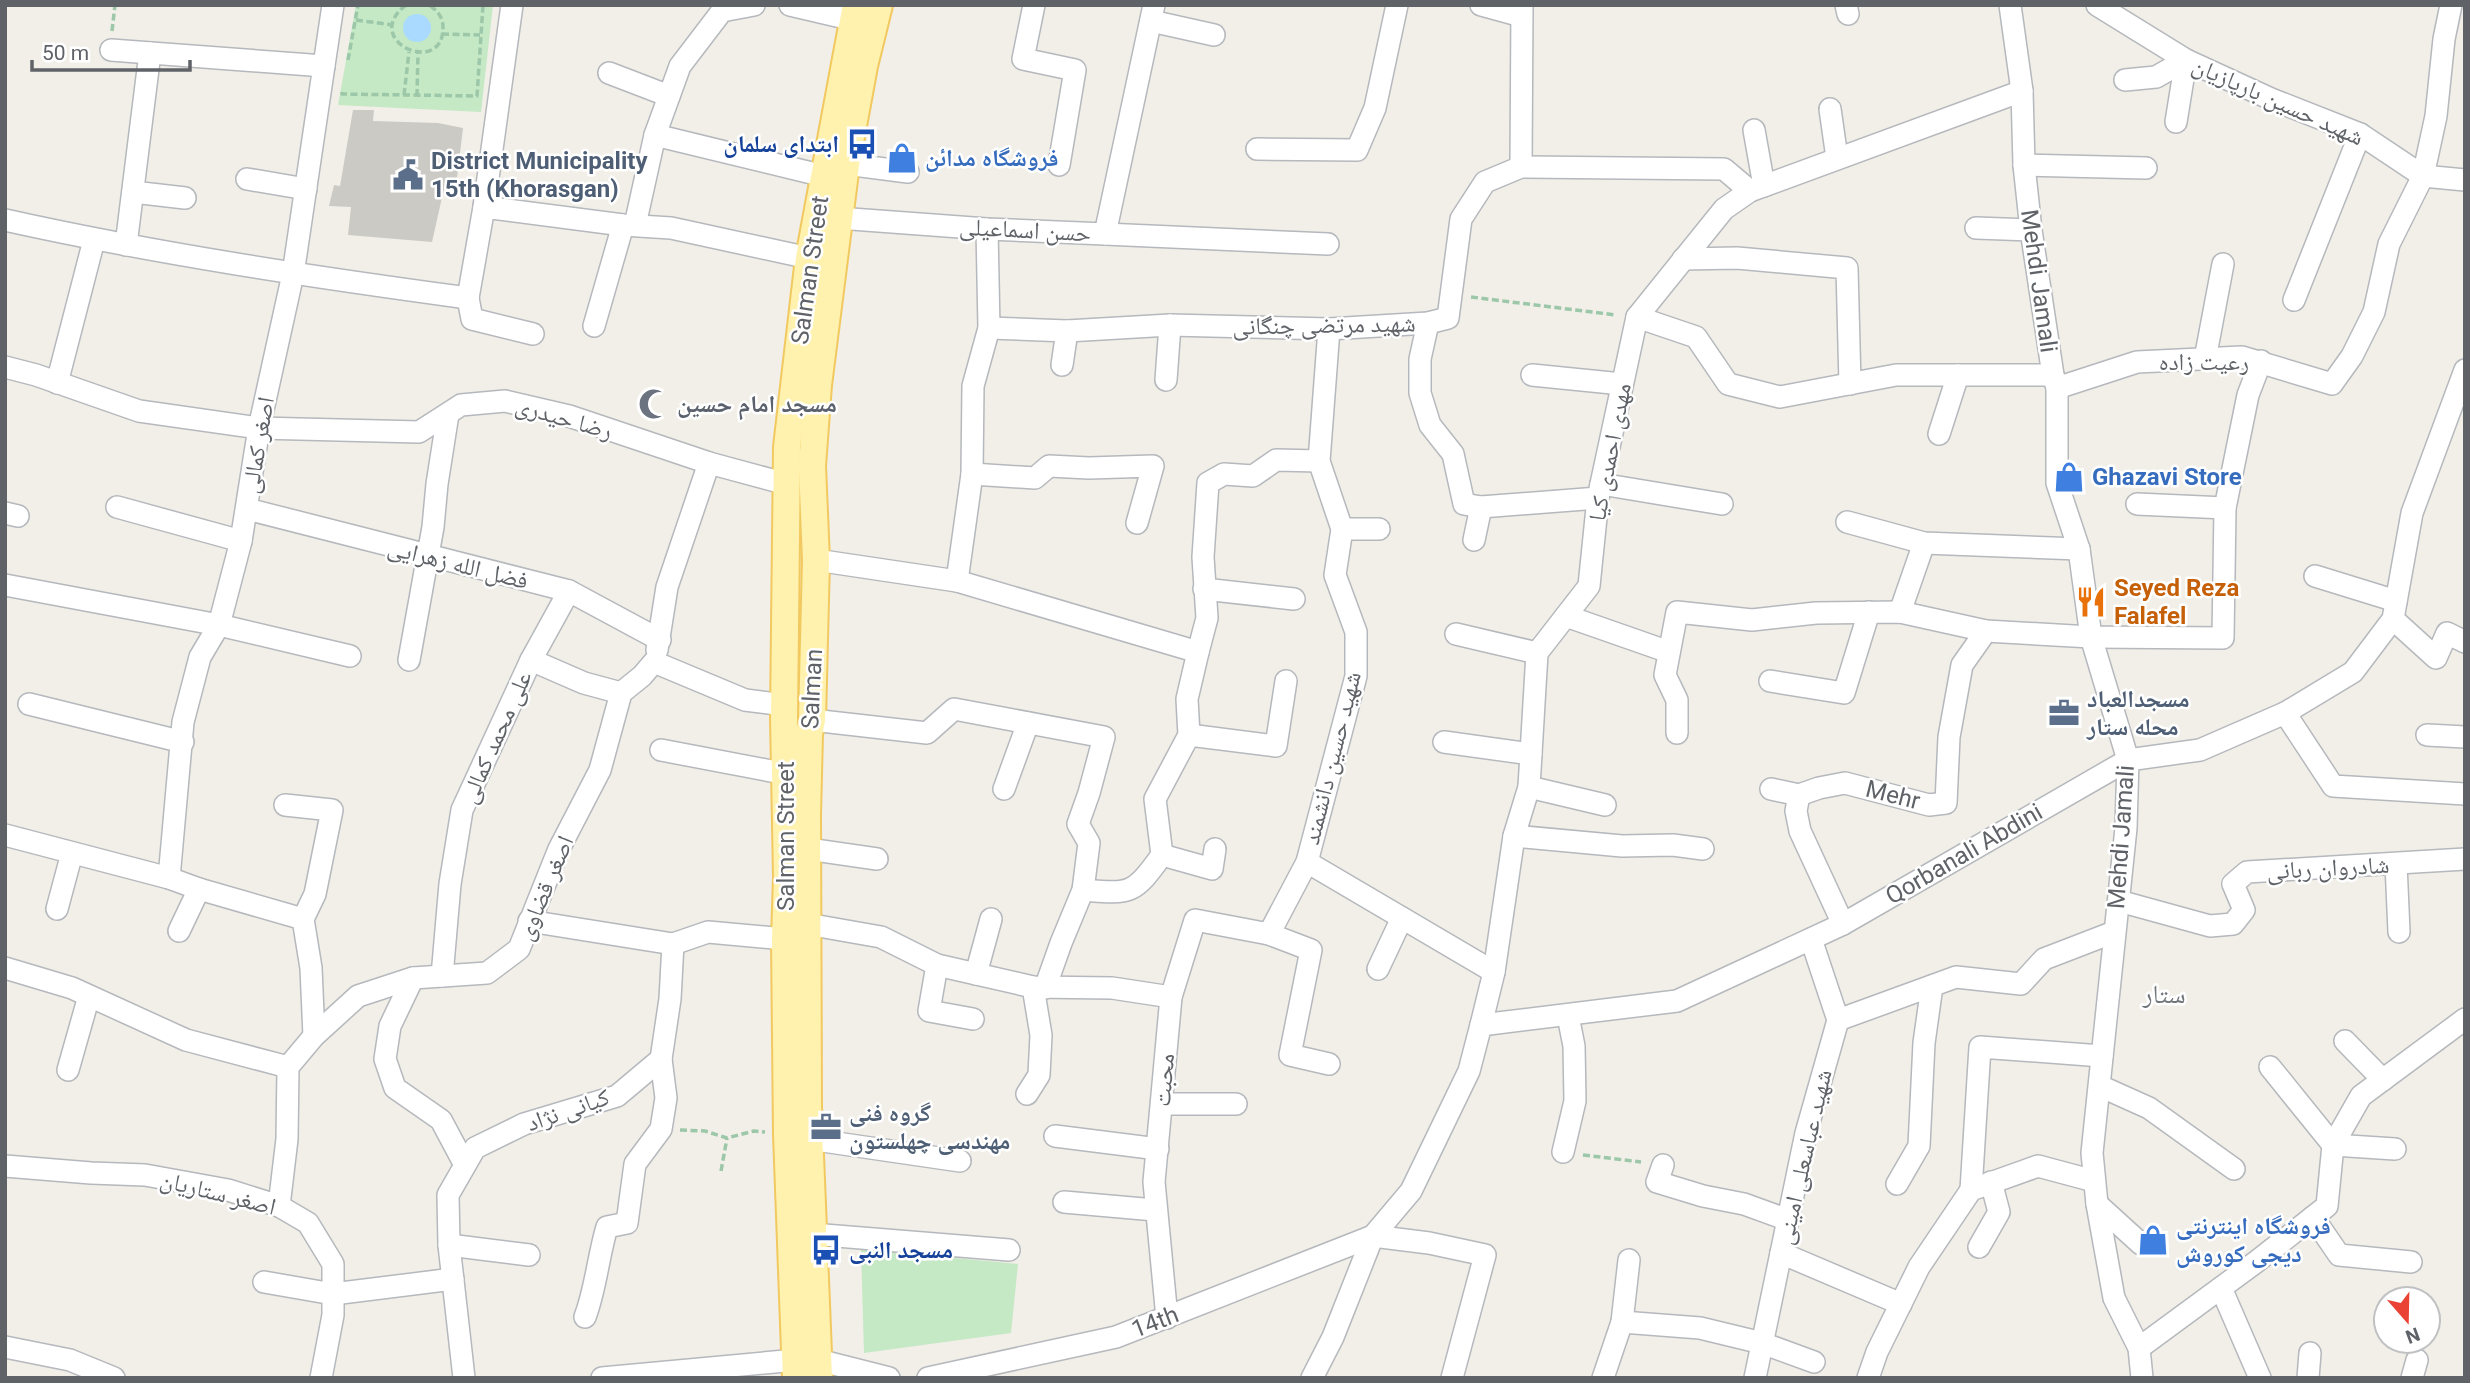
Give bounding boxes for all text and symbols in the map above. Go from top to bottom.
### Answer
scale bar [32,28,189,72]
text: 50 m [42,41,89,65]
street label: شهید حسین بارپازیان [2188,51,2368,152]
bus stop icon: ابتدای سلمان [845,127,879,161]
place label: ابتدای سلمان [723,130,839,158]
shop icon: فروشگاه مدائن [885,141,919,175]
place label: فروشگاه مدائن [925,144,1059,172]
place label: District Municipality 15th (Khorasgan) [431,147,648,203]
public building icon: District Municipality 15th (Khorasgan) [391,158,425,192]
street label: Salman Street [786,194,834,346]
street label: Mehdi Jamali [2015,208,2063,354]
street label: حسن اسماعیلی [958,213,1092,247]
street label: شهید مرتضی چنگانی [1232,309,1416,341]
street label: رعیت زاده [2159,348,2249,376]
street label: مهدی احمدی کیا [1583,381,1637,523]
mosque icon: مسجد امام حسین [637,387,671,421]
place label: مسجد امام حسین [677,390,837,421]
street label: رضا حیدری [512,391,616,445]
street label: اصغر کمالی [236,394,280,496]
shop icon: Ghazavi Store [2052,460,2086,494]
place label: Ghazavi Store [2092,463,2242,491]
street label: فضل الله زهرایی [385,533,531,595]
place label: Seyed Reza Falafel [2114,574,2240,630]
restaurant icon: Seyed Reza Falafel [2074,585,2108,619]
street label: Salman [796,648,828,730]
street label: علی محمد کمالی [454,666,538,808]
street label: شهید حسین دانشمند [1297,669,1367,847]
place label: مسجدالعباد محله ستار [2086,685,2190,741]
office icon: مسجدالعباد محله ستار [2047,696,2081,730]
street label: Salman Street [772,761,800,911]
street label: Mehdi Jamali [2102,764,2140,910]
street label: Mehr [1863,775,1923,815]
street label: Qorbanali Abdini [1881,798,2047,910]
street label: اصغر قضاوی [510,831,580,945]
street label: شادروان ربانی [2266,851,2390,885]
district label: ستار [2141,979,2186,1009]
street label: محبت [1148,1052,1180,1108]
street label: شهید عباسعلی امینی [1770,1067,1838,1247]
street label: کیانی نژاد [523,1083,613,1137]
place label: گروه فنی مهندسی چهلستون [849,1099,1010,1155]
office icon: گروه فنی مهندسی چهلستون [809,1110,843,1144]
street label: اصغر ستاریان [157,1165,279,1221]
place label: فروشگاه اینترنتی دیجی کوروش [2176,1212,2331,1268]
shop icon: فروشگاه اینترنتی دیجی کوروش [2136,1223,2170,1257]
bus stop icon: مسجد النبی [809,1233,843,1267]
place label: مسجد النبی [849,1236,953,1264]
north arrow [2372,1285,2442,1355]
street label: 14th [1128,1300,1182,1344]
text: N [2402,1322,2423,1349]

